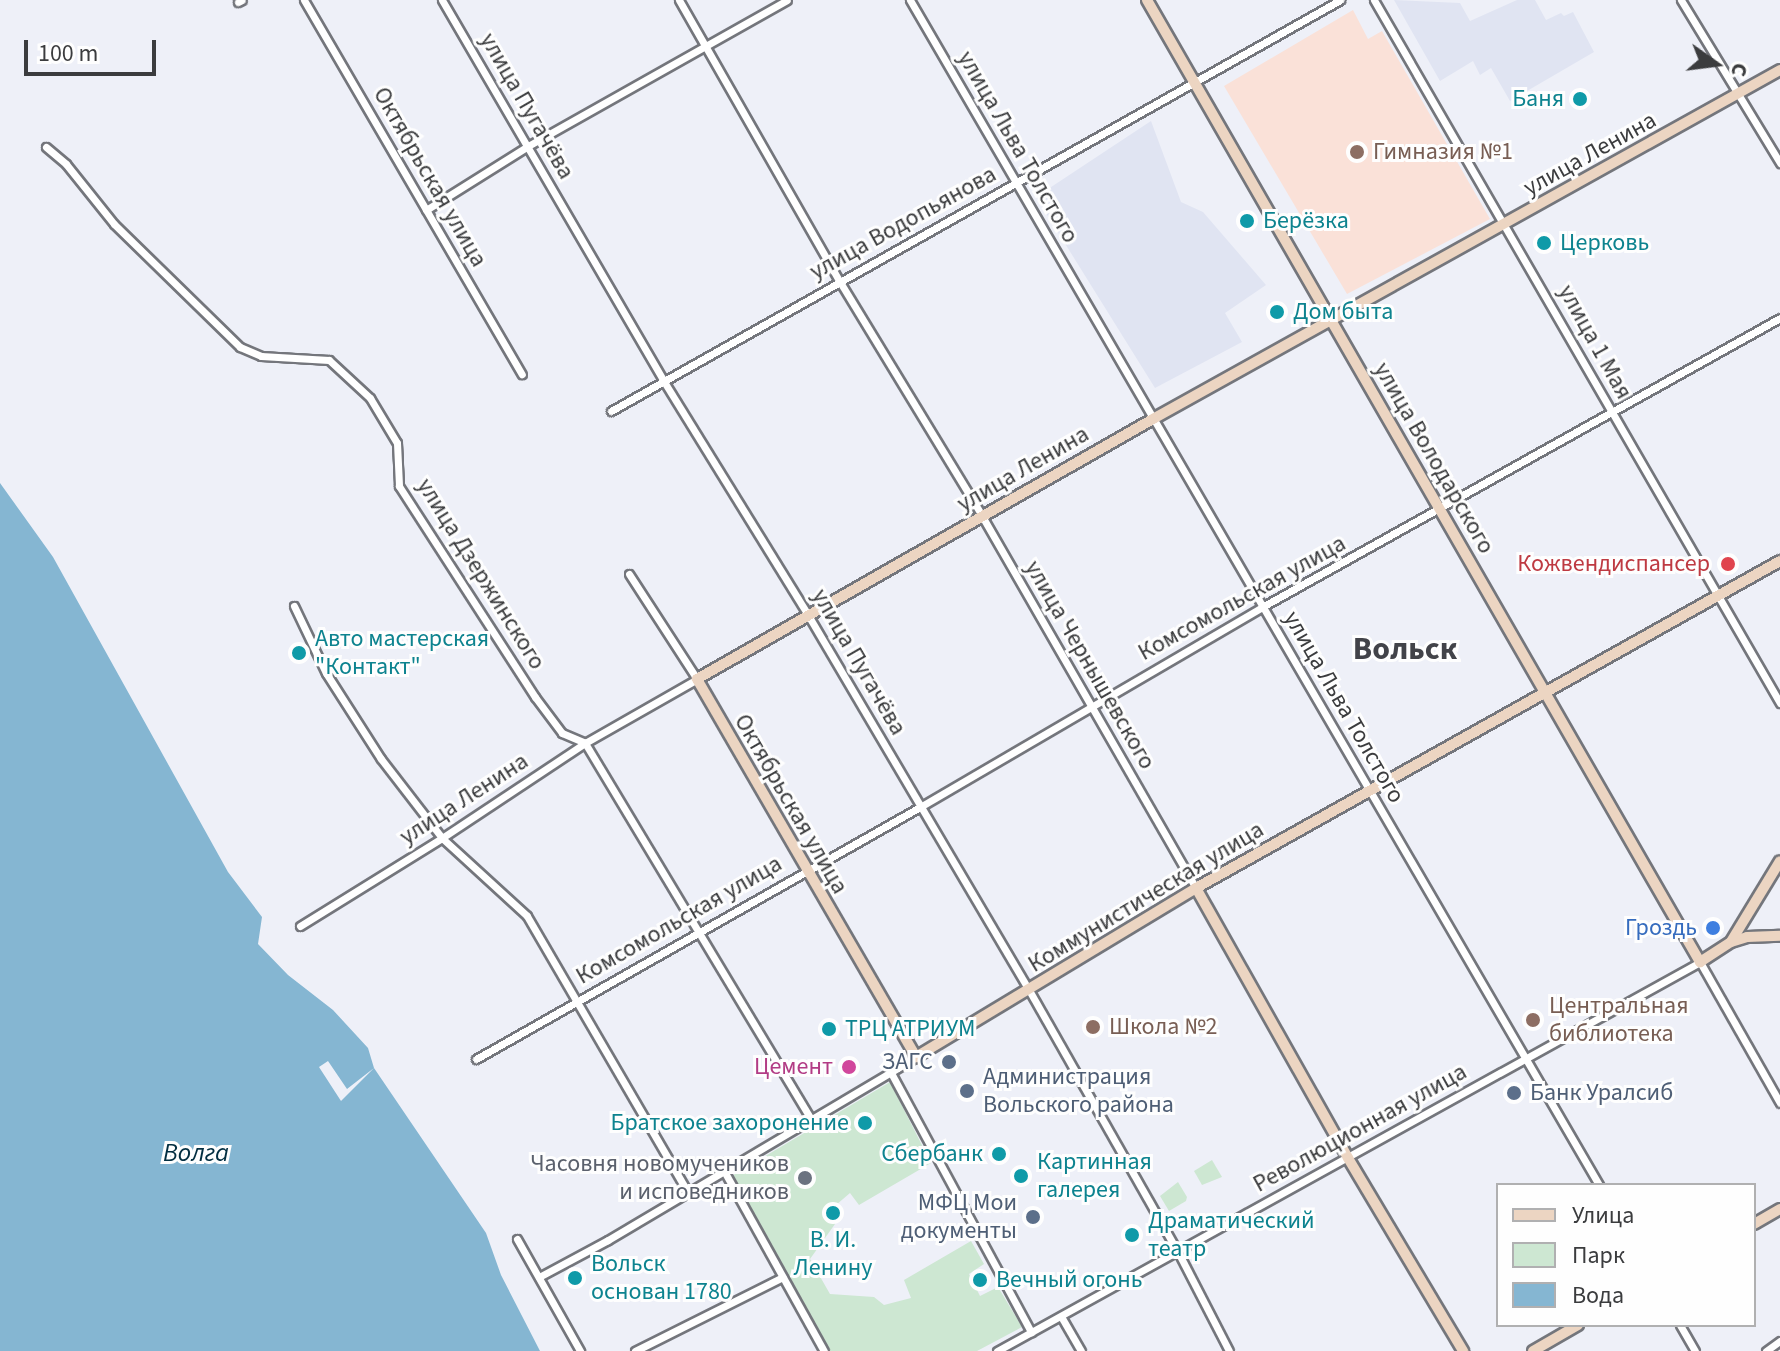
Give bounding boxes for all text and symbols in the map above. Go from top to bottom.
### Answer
scale bar [28,24,160,74]
north arrow [1676,24,1756,104]
street label: улица Пугачёва [474,28,580,184]
text: 100 m [38,36,98,71]
street label: улица Льва Толстого [951,46,1085,248]
text: С [1722,60,1756,80]
street label: Октябрьская улица [367,82,493,272]
place label: Баня [1512,85,1564,113]
marker: Баня [1571,90,1589,108]
street label: улица Ленина [1519,106,1661,202]
place label: Гимназия №1 [1373,138,1513,166]
marker: Гимназия №1 [1348,143,1366,161]
street label: улица Водопьянова [805,160,1001,286]
place label: Берёзка [1263,207,1349,235]
marker: Берёзка [1238,212,1256,230]
place label: Церковь [1560,229,1649,257]
marker: Церковь [1535,234,1553,252]
street label: улица 1 Мая [1552,280,1638,404]
place label: Дом быта [1293,298,1393,326]
marker: Дом быта [1268,303,1286,321]
street label: улица Володарского [1367,357,1501,559]
street label: улица Ленина [952,420,1094,518]
street label: улица Дзержинского [410,473,552,675]
street label: Комсомольская улица [1133,529,1351,667]
place label: Кожвендиспансер [1517,550,1710,578]
marker: Кожвендиспансер [1717,553,1739,575]
street label: улица Чернышевского [1018,555,1162,775]
street label: улица Пугачёва [806,584,912,740]
street label: улица Льва Толстого [1277,606,1411,808]
place label: Авто мастерская "Контакт" [315,625,489,681]
district label: Вольск [1353,630,1457,668]
marker: Авто мастерская "Контакт" [290,644,308,662]
street label: Октябрьская улица [728,709,854,899]
street label: улица Ленина [394,747,534,851]
street label: Коммунистическая улица [1023,815,1269,979]
street label: Комсомольская улица [571,849,787,991]
place label: Гроздь [1625,914,1697,942]
marker: Гроздь [1704,919,1722,937]
place label: Центральная библиотека [1549,992,1689,1048]
marker: Центральная библиотека [1524,1011,1542,1029]
place label: Школа №2 [1109,1013,1218,1041]
place label: ТРЦ АТРИУМ [845,1015,975,1043]
marker: Школа №2 [1084,1018,1102,1036]
marker: ТРЦ АТРИУМ [820,1020,838,1038]
place label: ЗАГС [882,1048,933,1076]
place label: Цемент [754,1053,833,1081]
marker: ЗАГС [940,1053,958,1071]
street label: Революционная улица [1248,1057,1472,1199]
marker: Цемент [840,1058,858,1076]
place label: Администрация Вольского района [983,1063,1174,1119]
place label: Банк Уралсиб [1530,1079,1673,1107]
marker: Администрация Вольского района [958,1082,976,1100]
marker: Банк Уралсиб [1505,1084,1523,1102]
place label: Братское захоронение [610,1109,849,1137]
marker: Братское захоронение [856,1114,874,1132]
water label: Волга [163,1137,229,1169]
place label: Сбербанк [881,1140,983,1168]
marker: Сбербанк [990,1145,1008,1163]
place label: Картинная галерея [1037,1148,1152,1204]
place label: Часовня новомучеников и исповедников [530,1150,789,1206]
marker: Картинная галерея [1012,1167,1030,1185]
marker: Часовня новомучеников и исповедников [796,1169,814,1187]
legend [1496,1183,1756,1327]
place label: МФЦ Мои документы [901,1189,1017,1245]
text: Улица [1572,1198,1634,1233]
marker: В. И. Ленину [824,1204,842,1222]
place label: Драматический театр [1148,1207,1315,1263]
marker: МФЦ Мои документы [1024,1208,1042,1226]
place label: В. И. Ленину [794,1226,872,1282]
marker: Драматический театр [1123,1226,1141,1244]
text: Парк [1572,1238,1625,1273]
place label: Вольск основан 1780 [591,1250,732,1306]
place label: Вечный огонь [996,1266,1142,1294]
marker: Вольск основан 1780 [566,1269,584,1287]
marker: Вечный огонь [971,1271,989,1289]
text: Вода [1572,1278,1624,1313]

